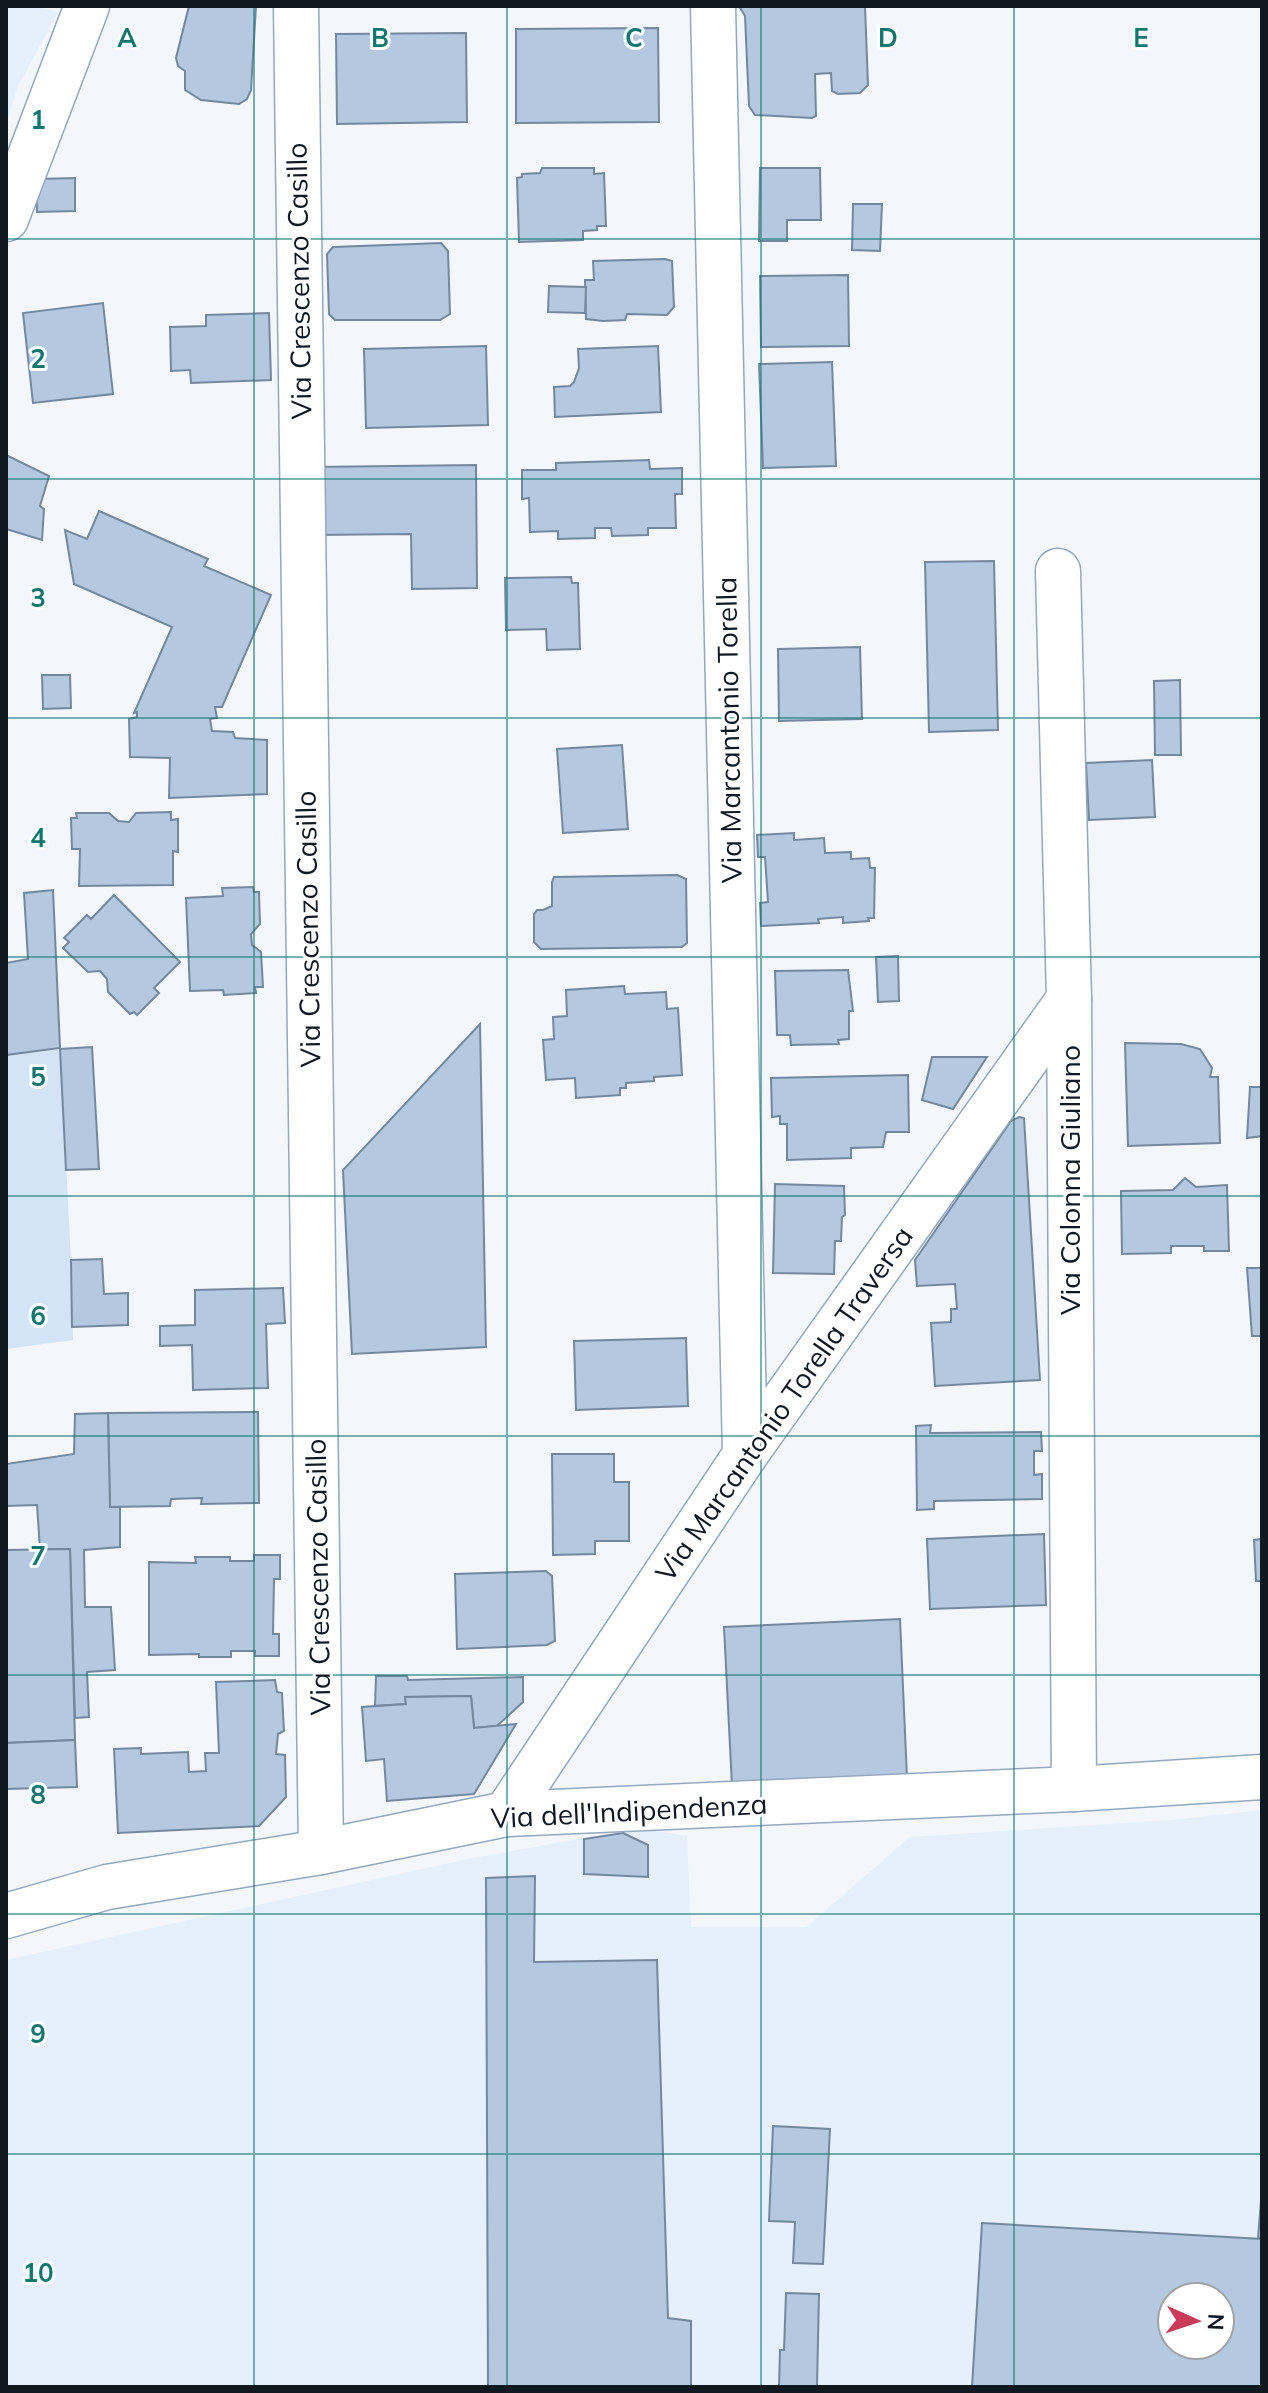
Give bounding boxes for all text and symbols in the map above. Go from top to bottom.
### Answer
text: A [117,21,137,54]
text: B [371,21,389,54]
text: C [625,21,643,54]
text: D [878,21,898,54]
text: E [1133,21,1149,54]
text: 1 [30,103,46,136]
street label: Via Crescenzo Casillo [279,142,318,420]
text: 2 [30,342,46,375]
street label: Via Marcantonio Torella [708,577,749,883]
text: 3 [30,581,46,614]
street label: Via Crescenzo Casillo [288,790,327,1068]
text: 4 [30,821,46,854]
street label: Via Colonna Giuliano [1052,1045,1087,1315]
text: 5 [30,1060,46,1093]
street label: Via Marcantonio Torella Traversa [647,1219,920,1588]
text: 6 [30,1299,46,1332]
street label: Via Crescenzo Casillo [298,1438,337,1716]
text: 7 [30,1539,46,1572]
text: 8 [30,1778,46,1811]
street label: Via dell'Indipendenza [490,1786,768,1835]
text: 9 [30,2017,46,2050]
text: 10 [22,2256,54,2289]
north arrow [1156,2281,1236,2361]
text: N [1202,2313,1230,2331]

